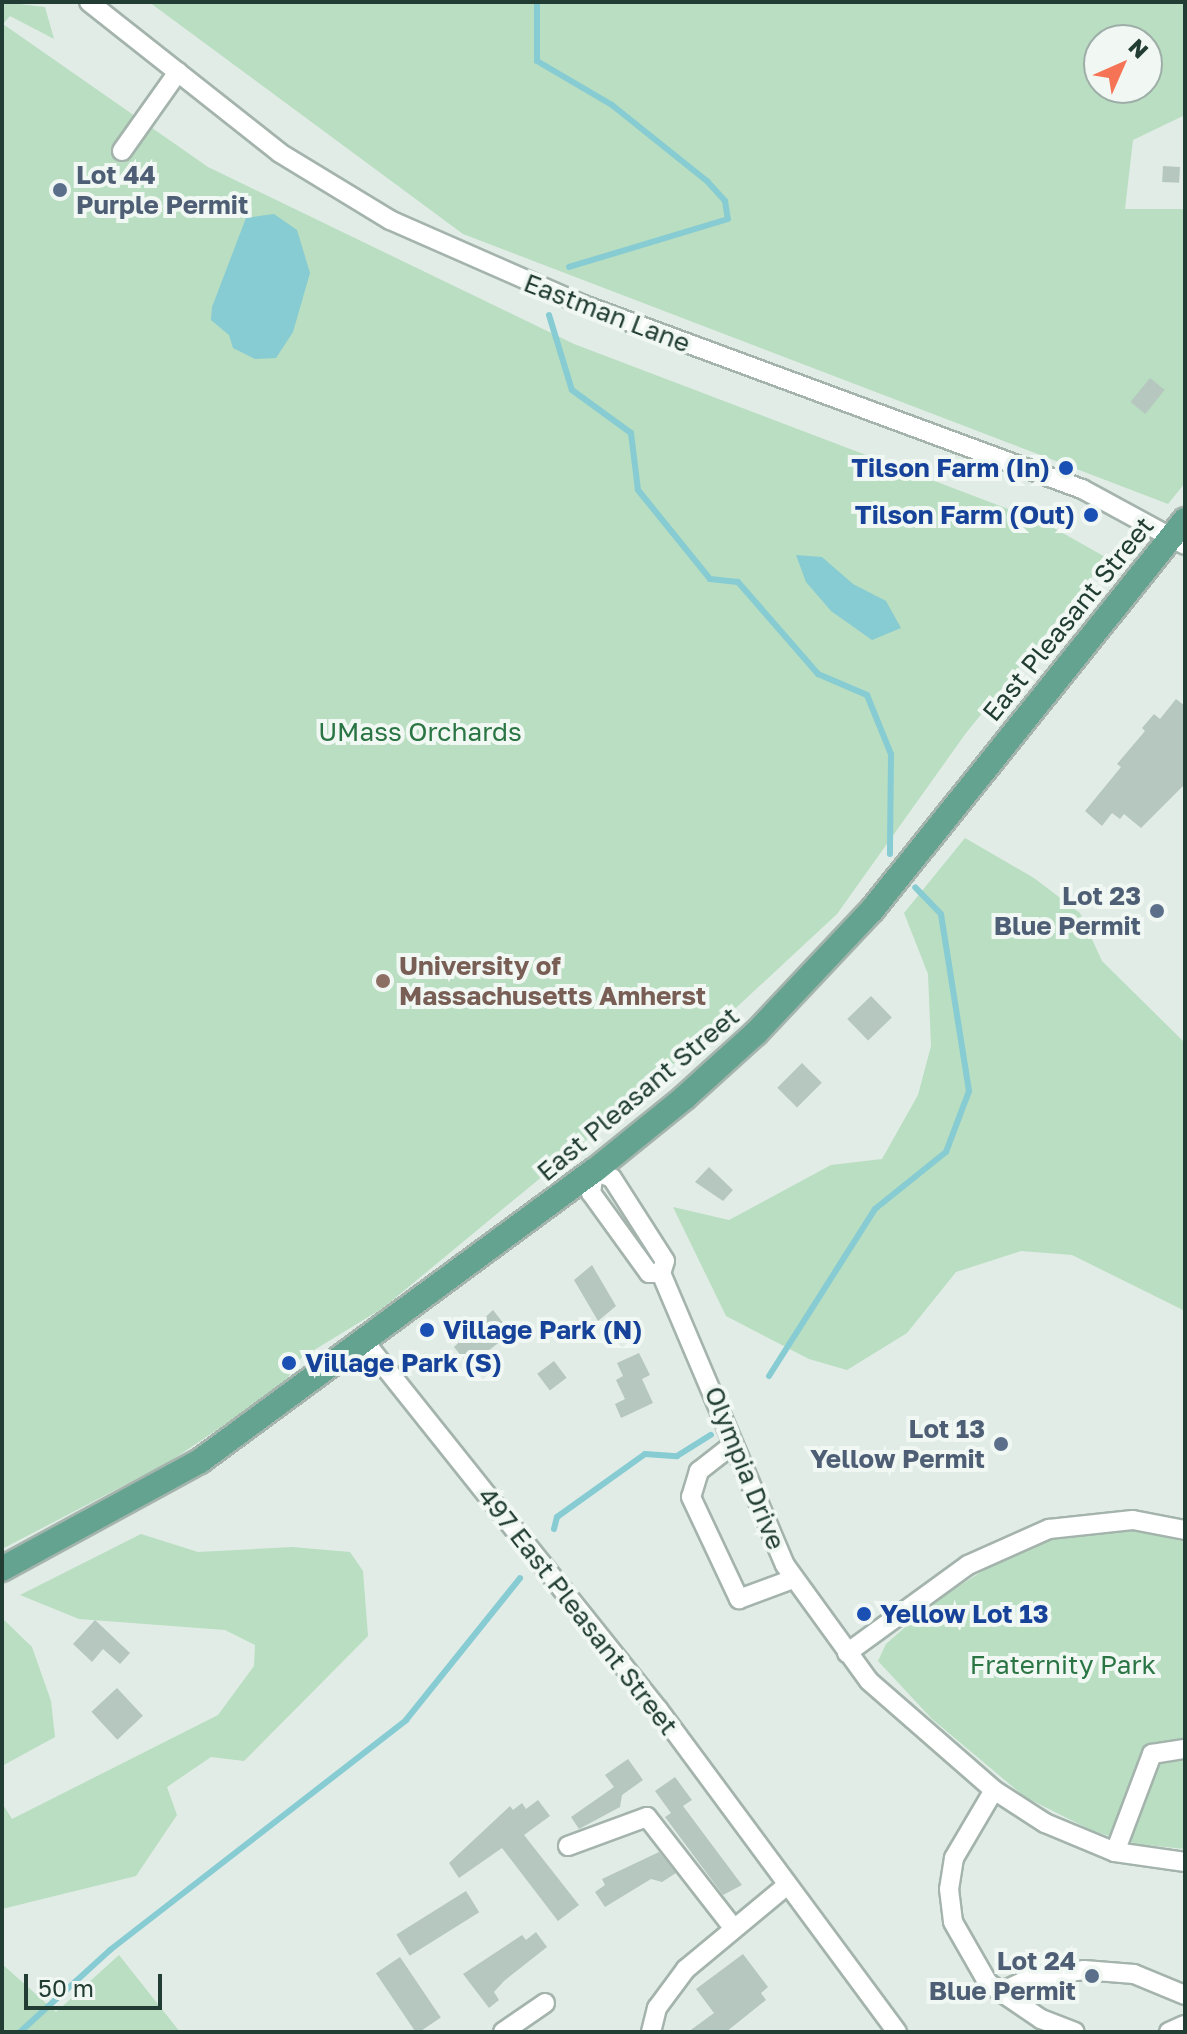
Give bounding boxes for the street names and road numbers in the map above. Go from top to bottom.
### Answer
street label: Eastman Lane [519,267,695,359]
street label: East Pleasant Street [976,511,1160,727]
street label: East Pleasant Street [531,1000,745,1188]
street label: Olympia Drive [698,1382,792,1554]
street label: 497 East Pleasant Street [472,1481,684,1741]

